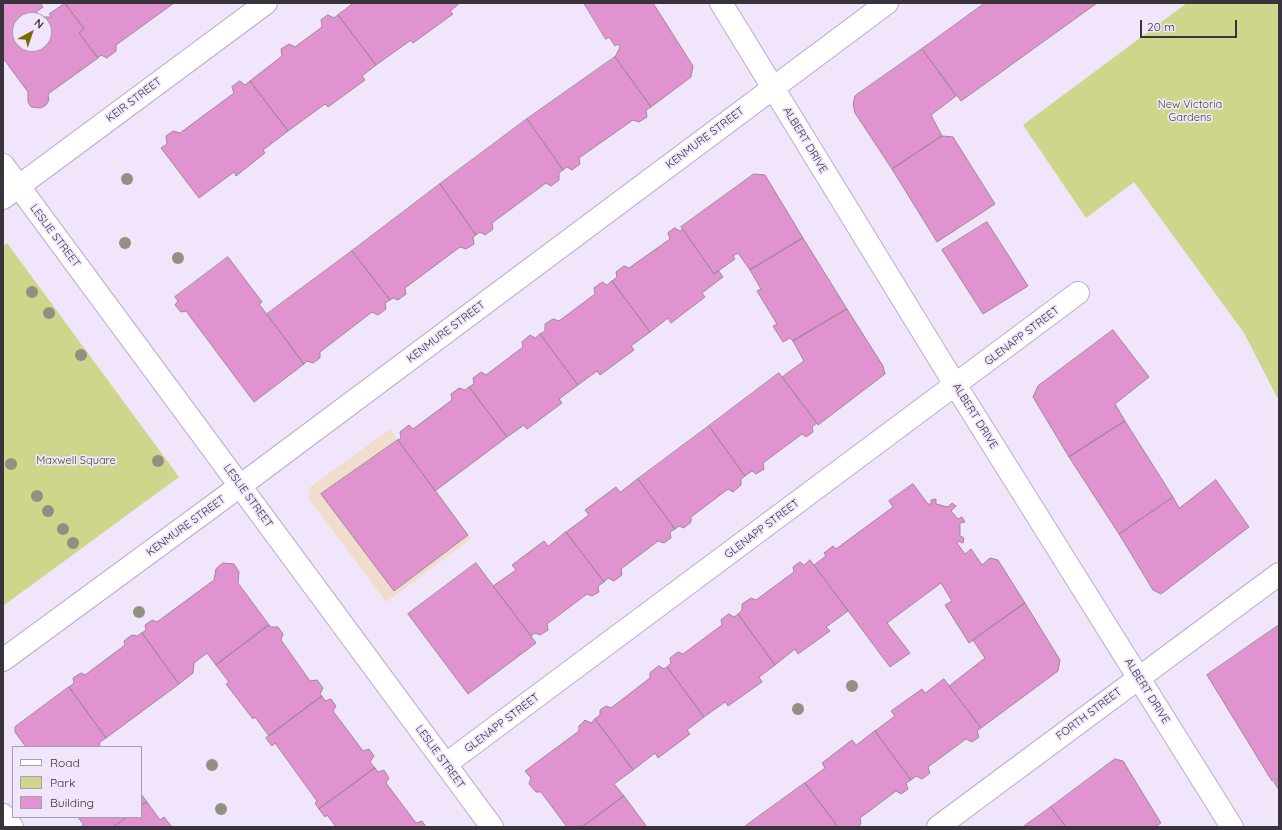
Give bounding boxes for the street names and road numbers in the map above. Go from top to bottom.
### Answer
street label: KEIR STREET [104,75,164,125]
street label: KENMURE STREET [663,104,747,172]
street label: ALBERT DRIVE [780,105,830,175]
street label: LESLIE STREET [27,202,83,270]
street label: KENMURE STREET [404,298,488,366]
street label: GLENAPP STREET [982,304,1062,368]
street label: ALBERT DRIVE [950,381,1000,451]
street label: LESLIE STREET [220,462,276,530]
street label: KENMURE STREET [144,493,228,559]
street label: GLENAPP STREET [722,497,802,561]
street label: ALBERT DRIVE [1122,656,1172,726]
street label: FORTH STREET [1054,685,1124,743]
street label: GLENAPP STREET [462,691,542,755]
street label: LESLIE STREET [412,723,468,791]

